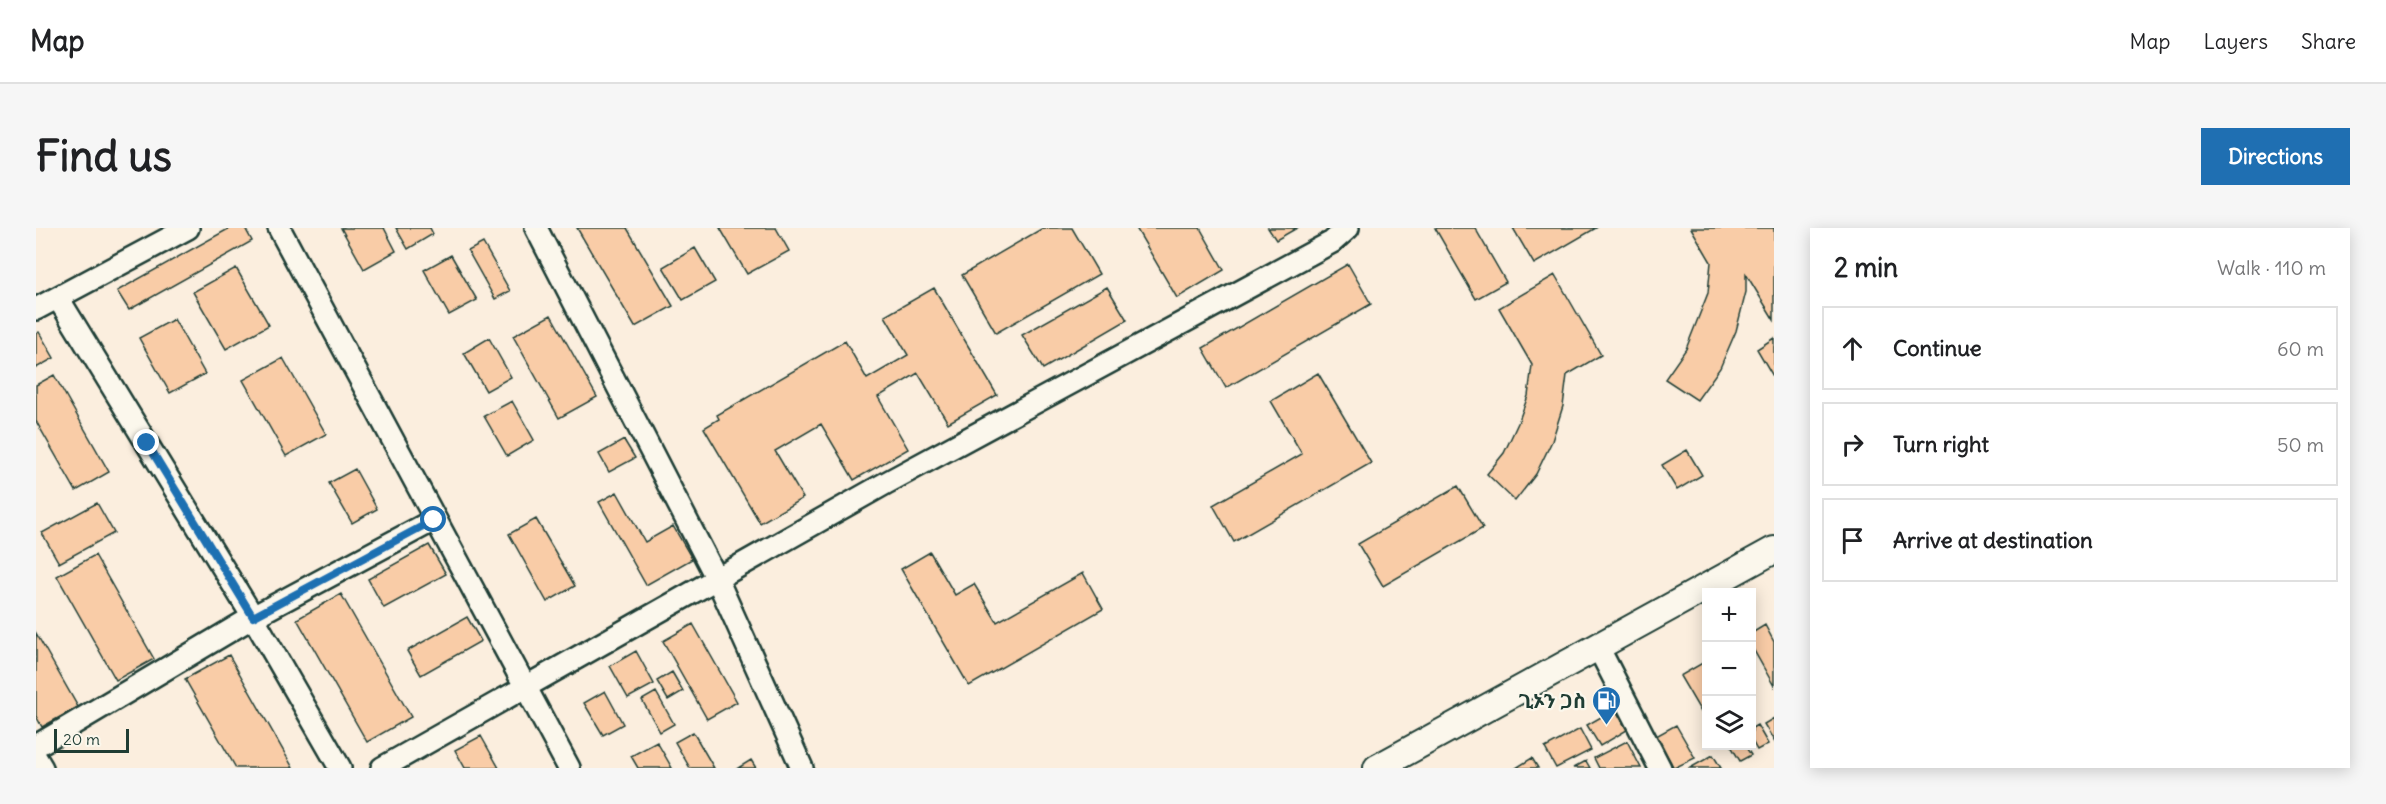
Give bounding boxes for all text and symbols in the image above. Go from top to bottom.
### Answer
text: Map [30,23,84,59]
text: Map [2130,28,2170,55]
text: Layers [2203,28,2268,55]
text: Share [2301,28,2356,55]
button: Directions [2201,128,2350,185]
text: Find us [36,130,172,182]
text: 2 min [1834,251,1898,284]
text: Walk · 110 m [2217,255,2326,280]
icon: ahead [1836,332,1869,365]
text: Continue [1893,334,1982,362]
text: 60 m [2277,336,2324,361]
icon: right [1836,428,1869,461]
route end [133,429,159,455]
text: Turn right [1893,430,1989,458]
text: 50 m [2277,432,2324,457]
route start [420,506,446,532]
icon: arrive [1836,524,1869,557]
text: Arrive at destination [1893,526,2093,554]
map controls [1702,588,1756,750]
button: + [1702,588,1756,642]
button: − [1702,642,1756,696]
fuel station icon: ጊኦን ጋስ [1591,684,1623,726]
place label: ጊኦን ጋስ [1519,688,1586,713]
button: layers [1702,696,1756,750]
scale bar [54,726,129,754]
text: 20 m [63,729,100,749]

